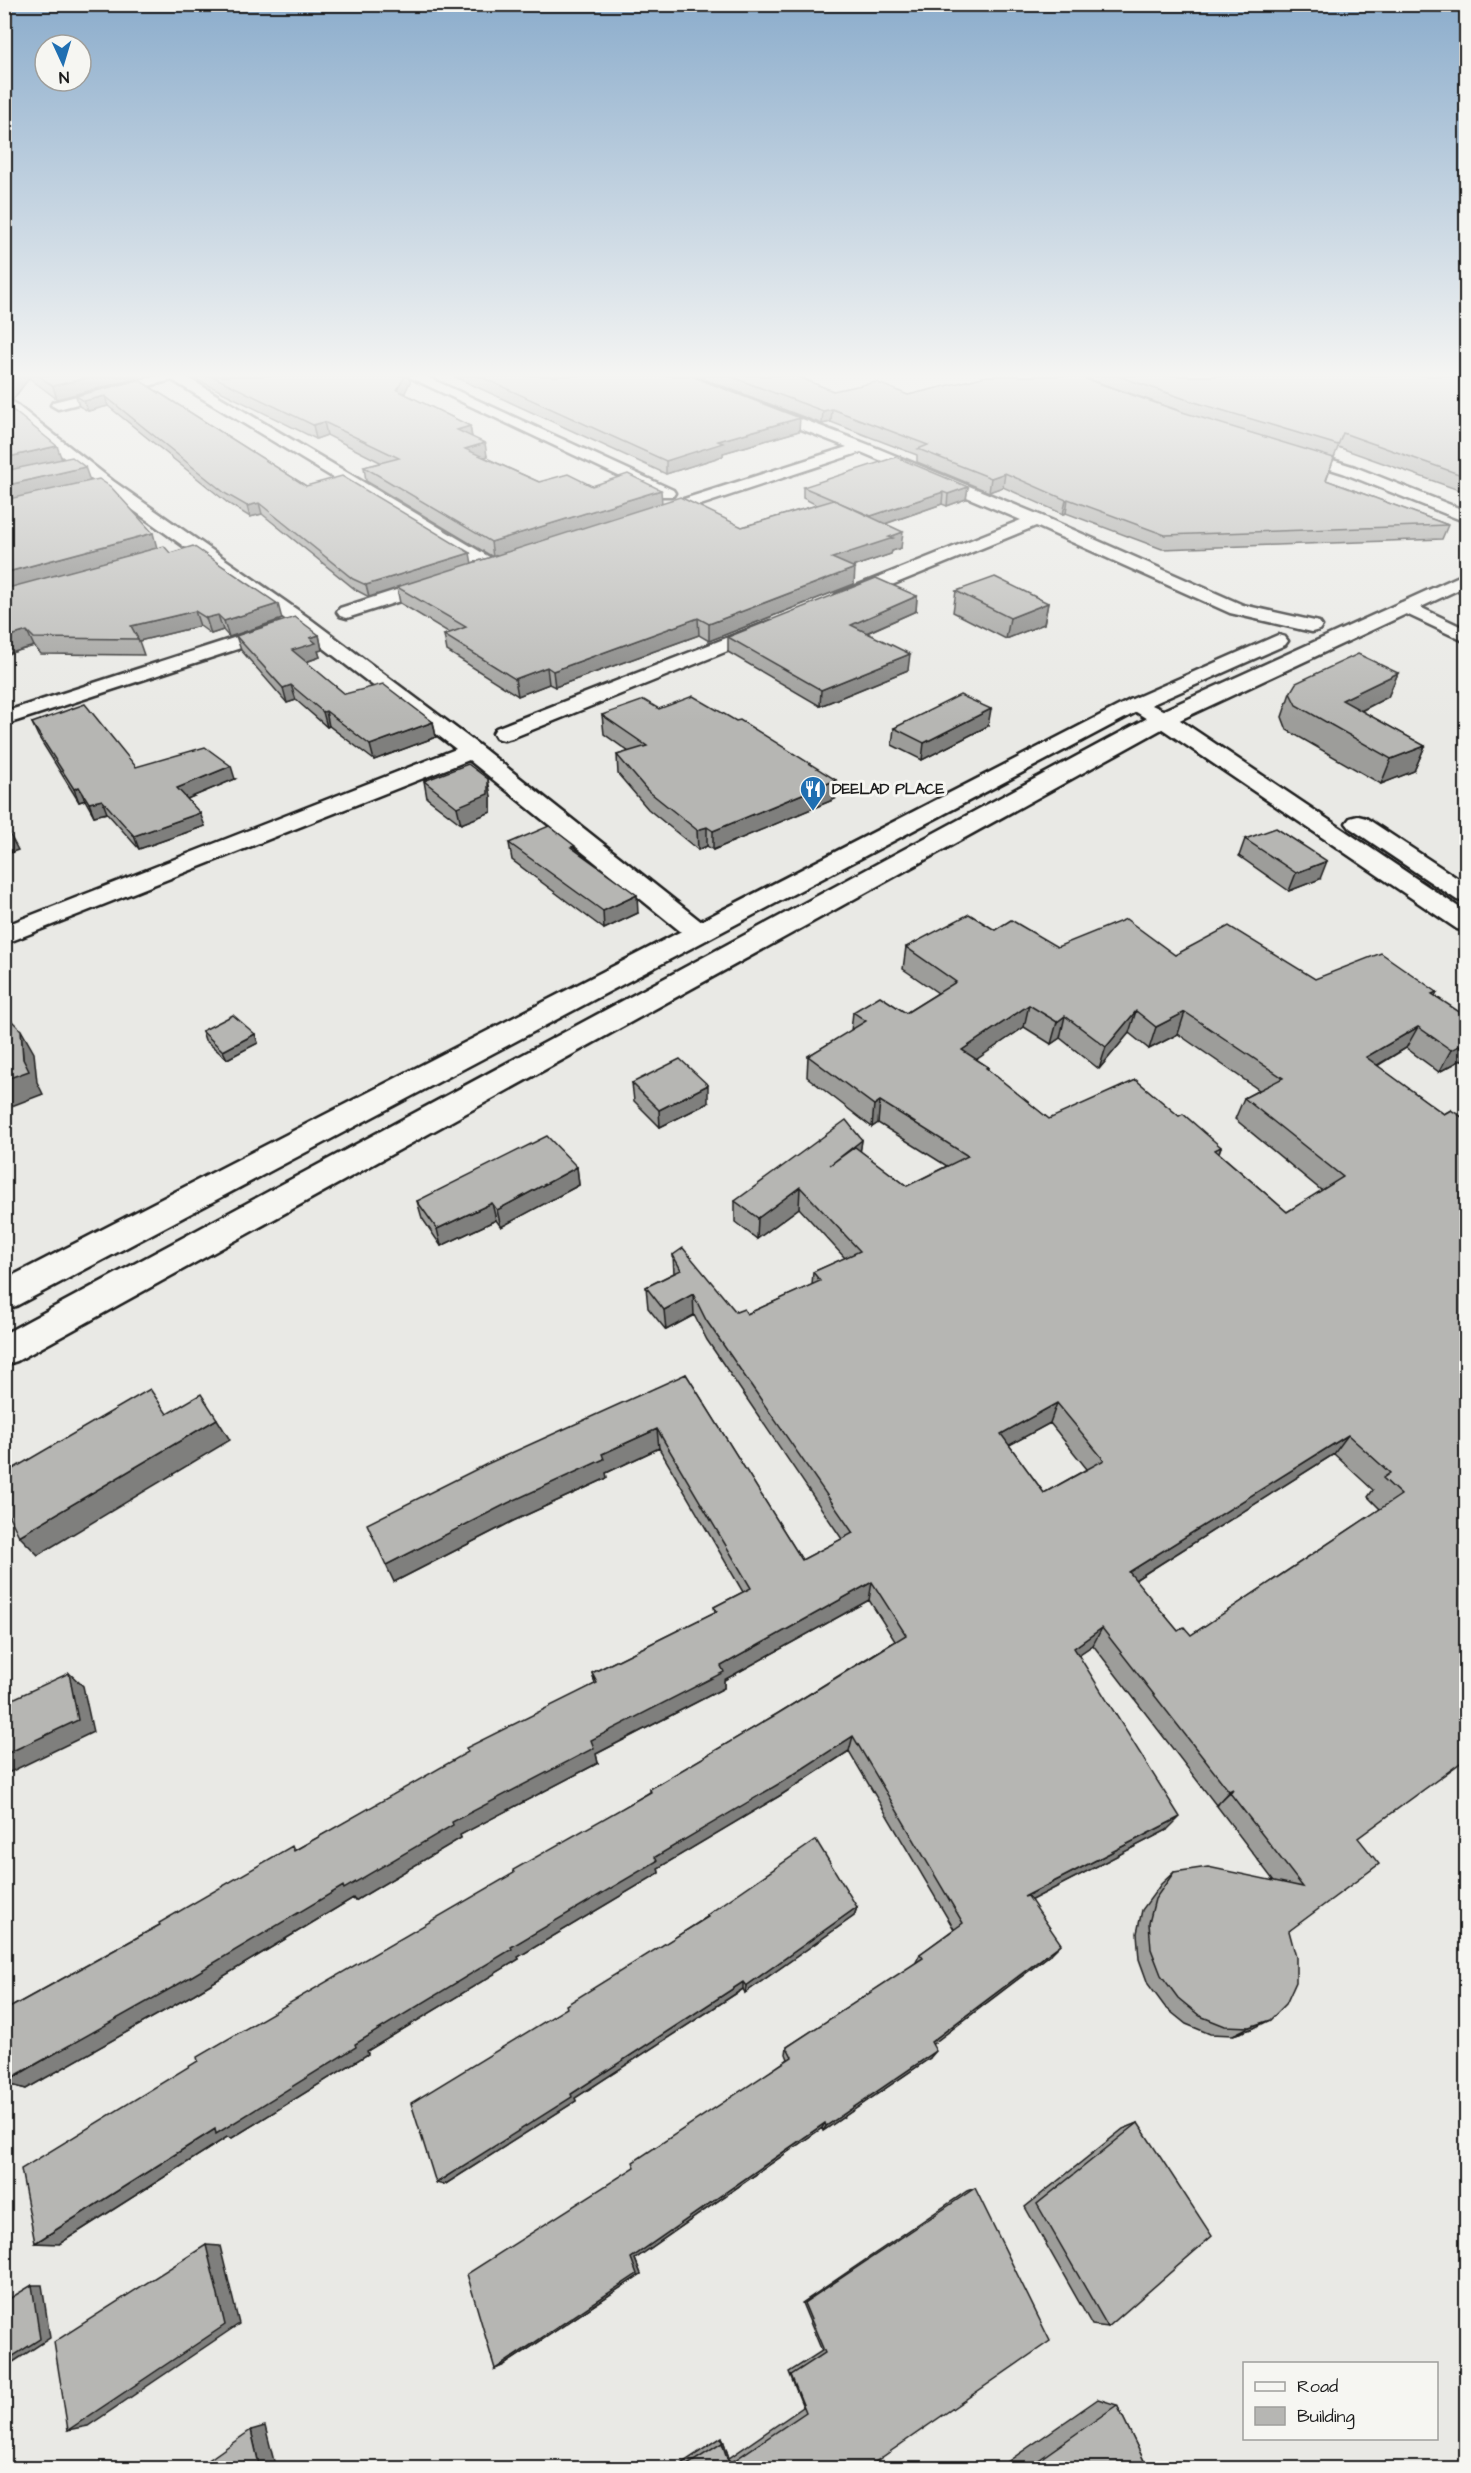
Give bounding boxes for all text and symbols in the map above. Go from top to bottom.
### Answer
north arrow [33,33,93,93]
text: N [58,66,70,88]
restaurant icon: DEELAD PLACE [798,774,828,812]
place label: DEELAD PLACE [832,779,944,800]
legend [1243,2362,1438,2440]
text: Road [1297,2374,1338,2399]
text: Building [1297,2404,1355,2430]

